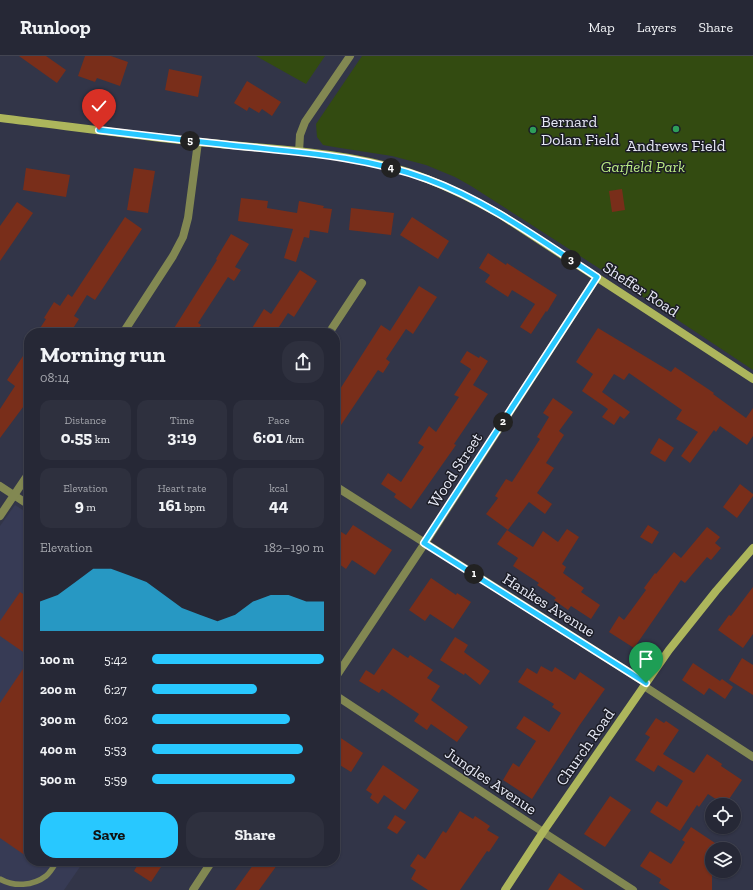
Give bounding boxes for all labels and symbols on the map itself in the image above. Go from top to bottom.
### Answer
pin [82,89,116,130]
place label: Bernard Dolan Field [541,112,619,149]
marker: Andrews Field [671,124,681,134]
marker: Bernard Dolan Field [528,125,538,135]
pin: 5 [180,131,200,151]
place label: Andrews Field [626,136,726,155]
park label: Garfield Park [601,157,685,176]
pin: 4 [381,158,401,178]
pin: 3 [561,250,581,270]
street label: Sheffer Road [599,257,683,321]
pin: 2 [493,412,513,432]
street label: Wood Street [424,429,486,511]
pin: 1 [464,564,484,584]
street label: Hankes Avenue [499,569,599,641]
pin [629,642,663,683]
street label: Church Road [552,705,618,789]
street label: Jungles Avenue [442,743,540,819]

